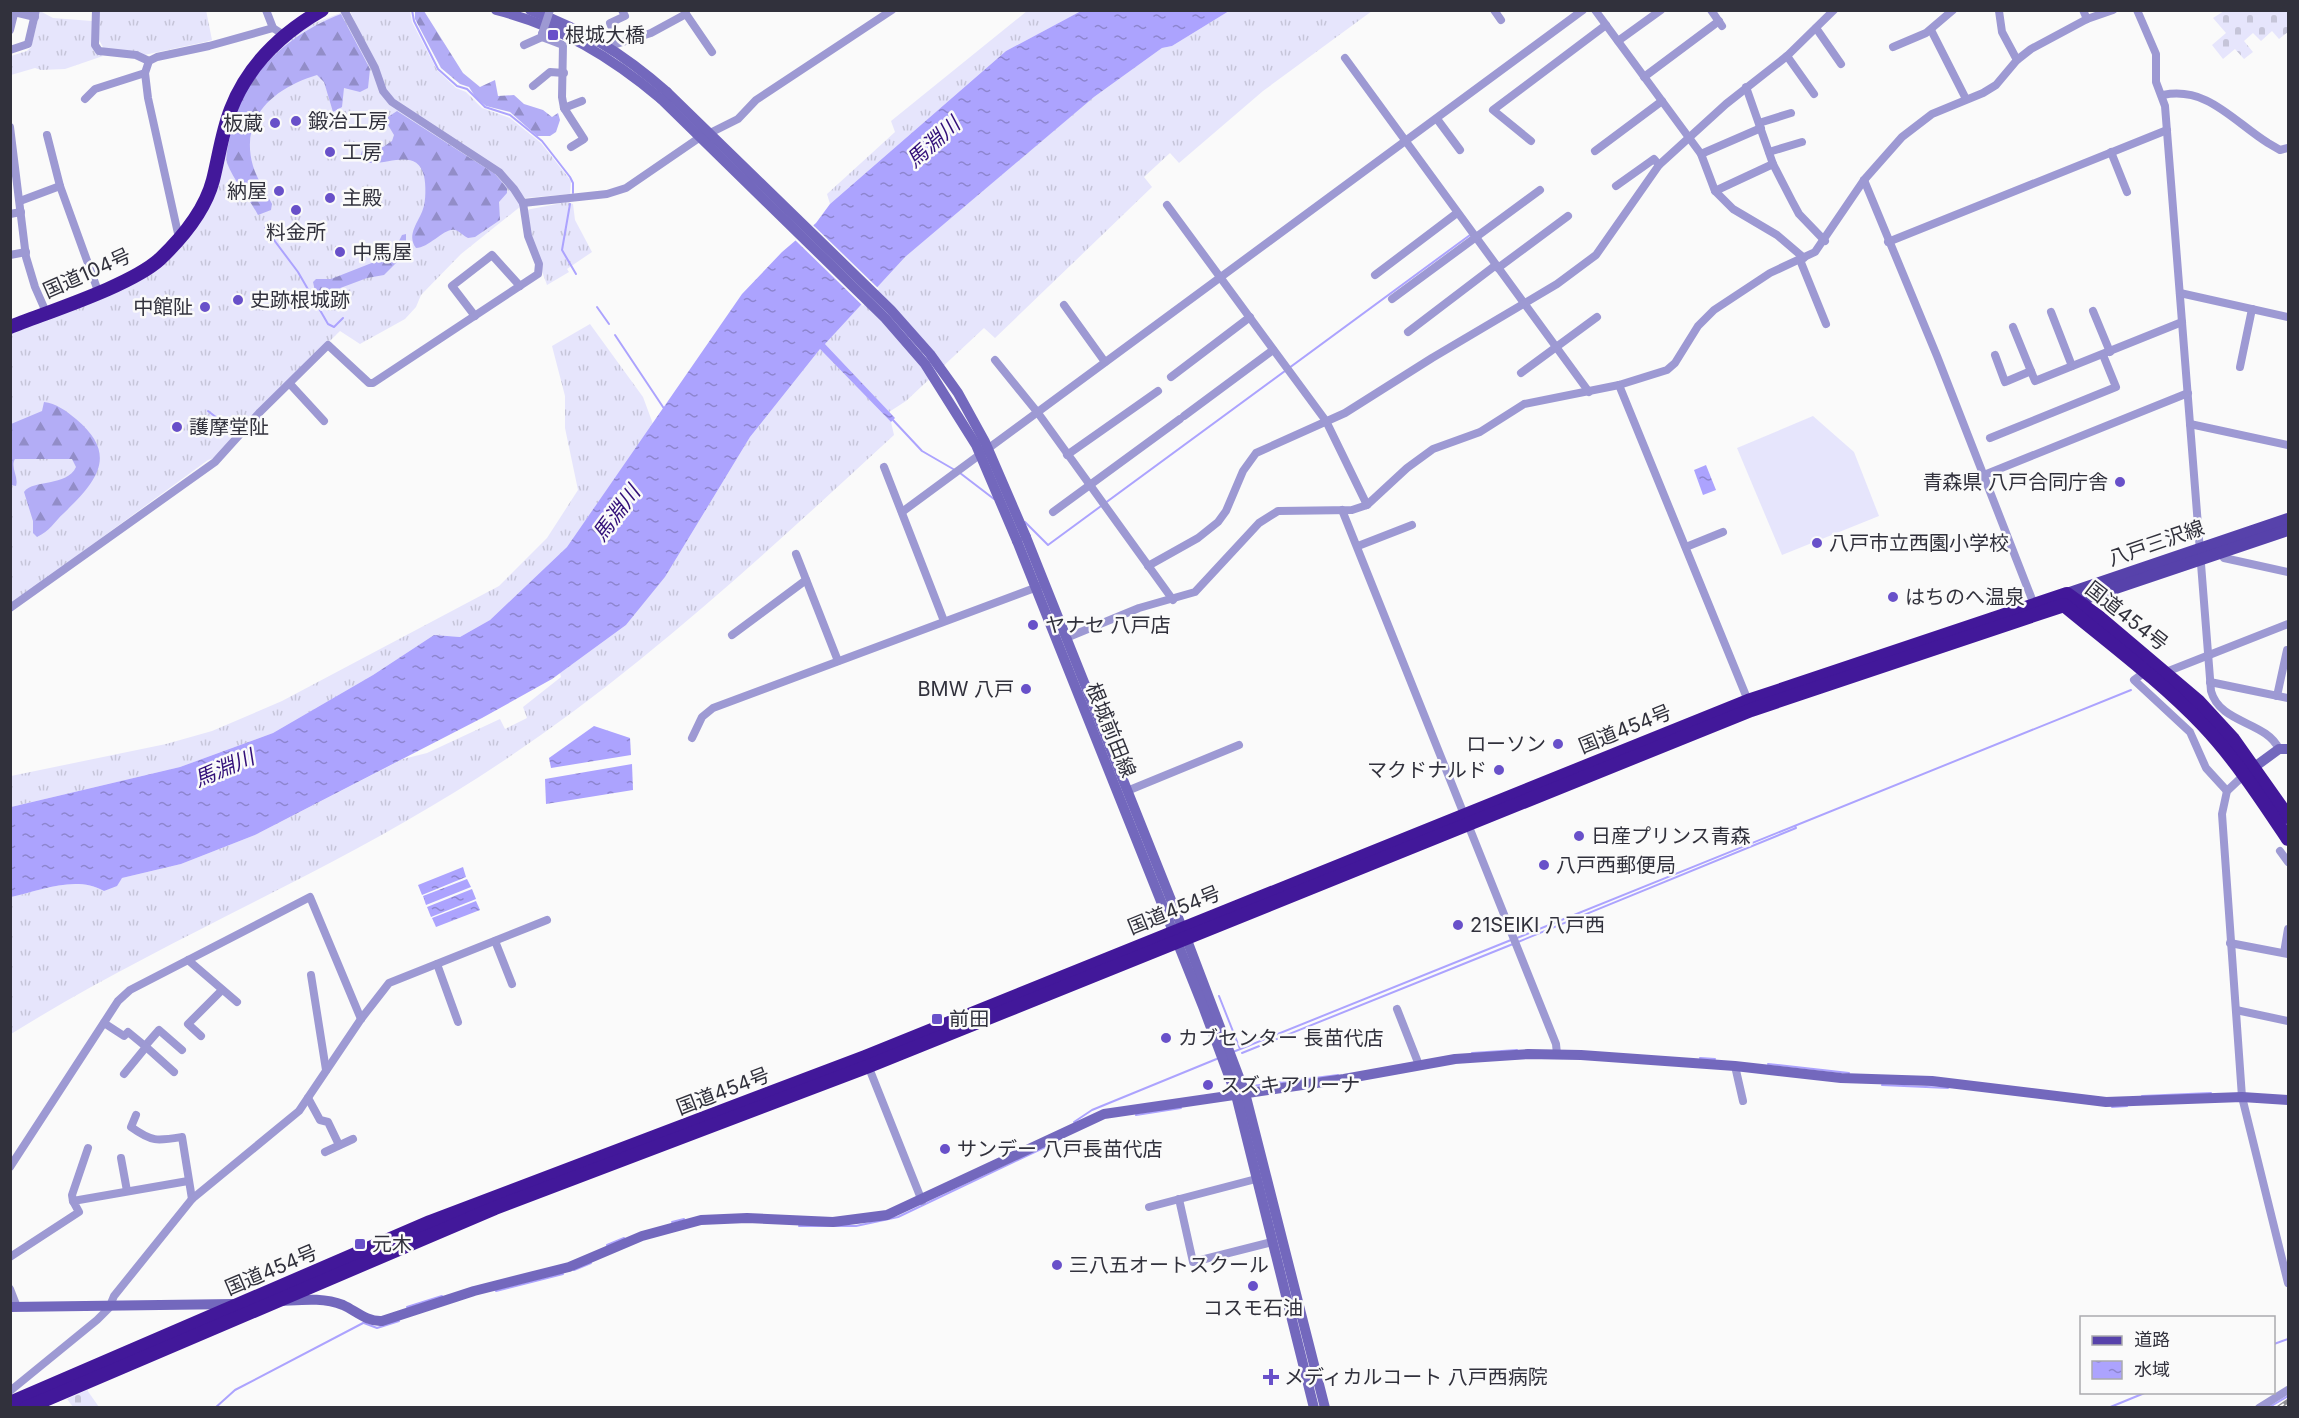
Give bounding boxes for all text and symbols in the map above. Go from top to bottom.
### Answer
place label: 根城大橋 [565,23,645,47]
marker: 根城大橋 [546,28,560,42]
place label: 鍛冶工房 [308,109,388,133]
water label: 馬淵川 [901,110,966,172]
place label: 板蔵 [223,111,263,135]
marker: 鍛冶工房 [289,114,303,128]
marker: 板蔵 [268,116,282,130]
place label: 工房 [342,140,382,164]
marker: 工房 [323,145,337,159]
place label: 納屋 [227,179,267,203]
marker: 納屋 [272,184,286,198]
place label: 主殿 [342,186,382,210]
marker: 主殿 [323,191,337,205]
marker: 料金所 [289,203,303,217]
place label: 料金所 [266,220,326,244]
place label: 中馬屋 [352,240,412,264]
street label: 国道104号 [39,243,135,303]
marker: 中馬屋 [333,245,347,259]
place label: 史跡根城跡 [250,288,350,312]
marker: 史跡根城跡 [231,293,245,307]
place label: 中館阯 [133,295,193,319]
marker: 中館阯 [198,300,212,314]
place label: 護摩堂阯 [189,415,269,439]
marker: 護摩堂阯 [170,420,184,434]
place label: 青森県 八戸合同庁舎 [1922,470,2108,494]
marker: 青森県 八戸合同庁舎 [2113,475,2127,489]
water label: 馬淵川 [587,479,646,546]
street label: 八戸三沢線 [2105,515,2207,571]
place label: 八戸市立西園小学校 [1829,531,2009,555]
marker: 八戸市立西園小学校 [1810,536,1824,550]
street label: 国道454号 [2081,576,2173,656]
place label: はちのへ温泉 [1905,585,2025,609]
marker: はちのへ温泉 [1886,590,1900,604]
place label: ヤナセ 八戸店 [1045,613,1171,637]
marker: ヤナセ 八戸店 [1026,618,1040,632]
place label: BMW 八戸 [918,677,1014,701]
street label: 根城前田線 [1081,679,1141,781]
marker: BMW 八戸 [1019,682,1033,696]
street label: 国道454号 [1575,700,1675,758]
place label: ローソン [1466,732,1546,756]
marker: ローソン [1551,737,1565,751]
water label: 馬淵川 [190,743,260,792]
place label: マクドナルド [1367,758,1487,782]
marker: マクドナルド [1492,763,1506,777]
place label: 日産プリンス青森 [1591,824,1751,848]
marker: 日産プリンス青森 [1572,829,1586,843]
place label: 八戸西郵便局 [1556,853,1676,877]
marker: 八戸西郵便局 [1537,858,1551,872]
street label: 国道454号 [1124,881,1224,939]
place label: 21SEIKI 八戸西 [1470,913,1605,937]
marker: 21SEIKI 八戸西 [1451,918,1465,932]
place label: 前田 [949,1007,989,1031]
marker: 前田 [930,1012,944,1026]
place label: カブセンター 長苗代店 [1178,1026,1384,1050]
marker: カブセンター 長苗代店 [1159,1031,1173,1045]
street label: 国道454号 [673,1062,773,1120]
place label: スズキアリーナ [1220,1073,1360,1097]
marker: スズキアリーナ [1201,1078,1215,1092]
place label: サンデー 八戸長苗代店 [957,1137,1163,1161]
marker: サンデー 八戸長苗代店 [938,1142,952,1156]
place label: 元木 [372,1232,412,1256]
marker: 元木 [353,1237,367,1251]
street label: 国道454号 [221,1240,321,1300]
place label: 三八五オートスクール [1069,1253,1269,1277]
marker: 三八五オートスクール [1050,1258,1064,1272]
marker: コスモ石油 [1246,1279,1260,1293]
place label: コスモ石油 [1203,1296,1303,1320]
legend [2080,1316,2275,1394]
text: 道路 [2134,1329,2170,1350]
text: 水域 [2134,1359,2170,1380]
place label: メディカルコート 八戸西病院 [1284,1365,1548,1389]
marker: メディカルコート 八戸西病院 [1262,1368,1280,1386]

